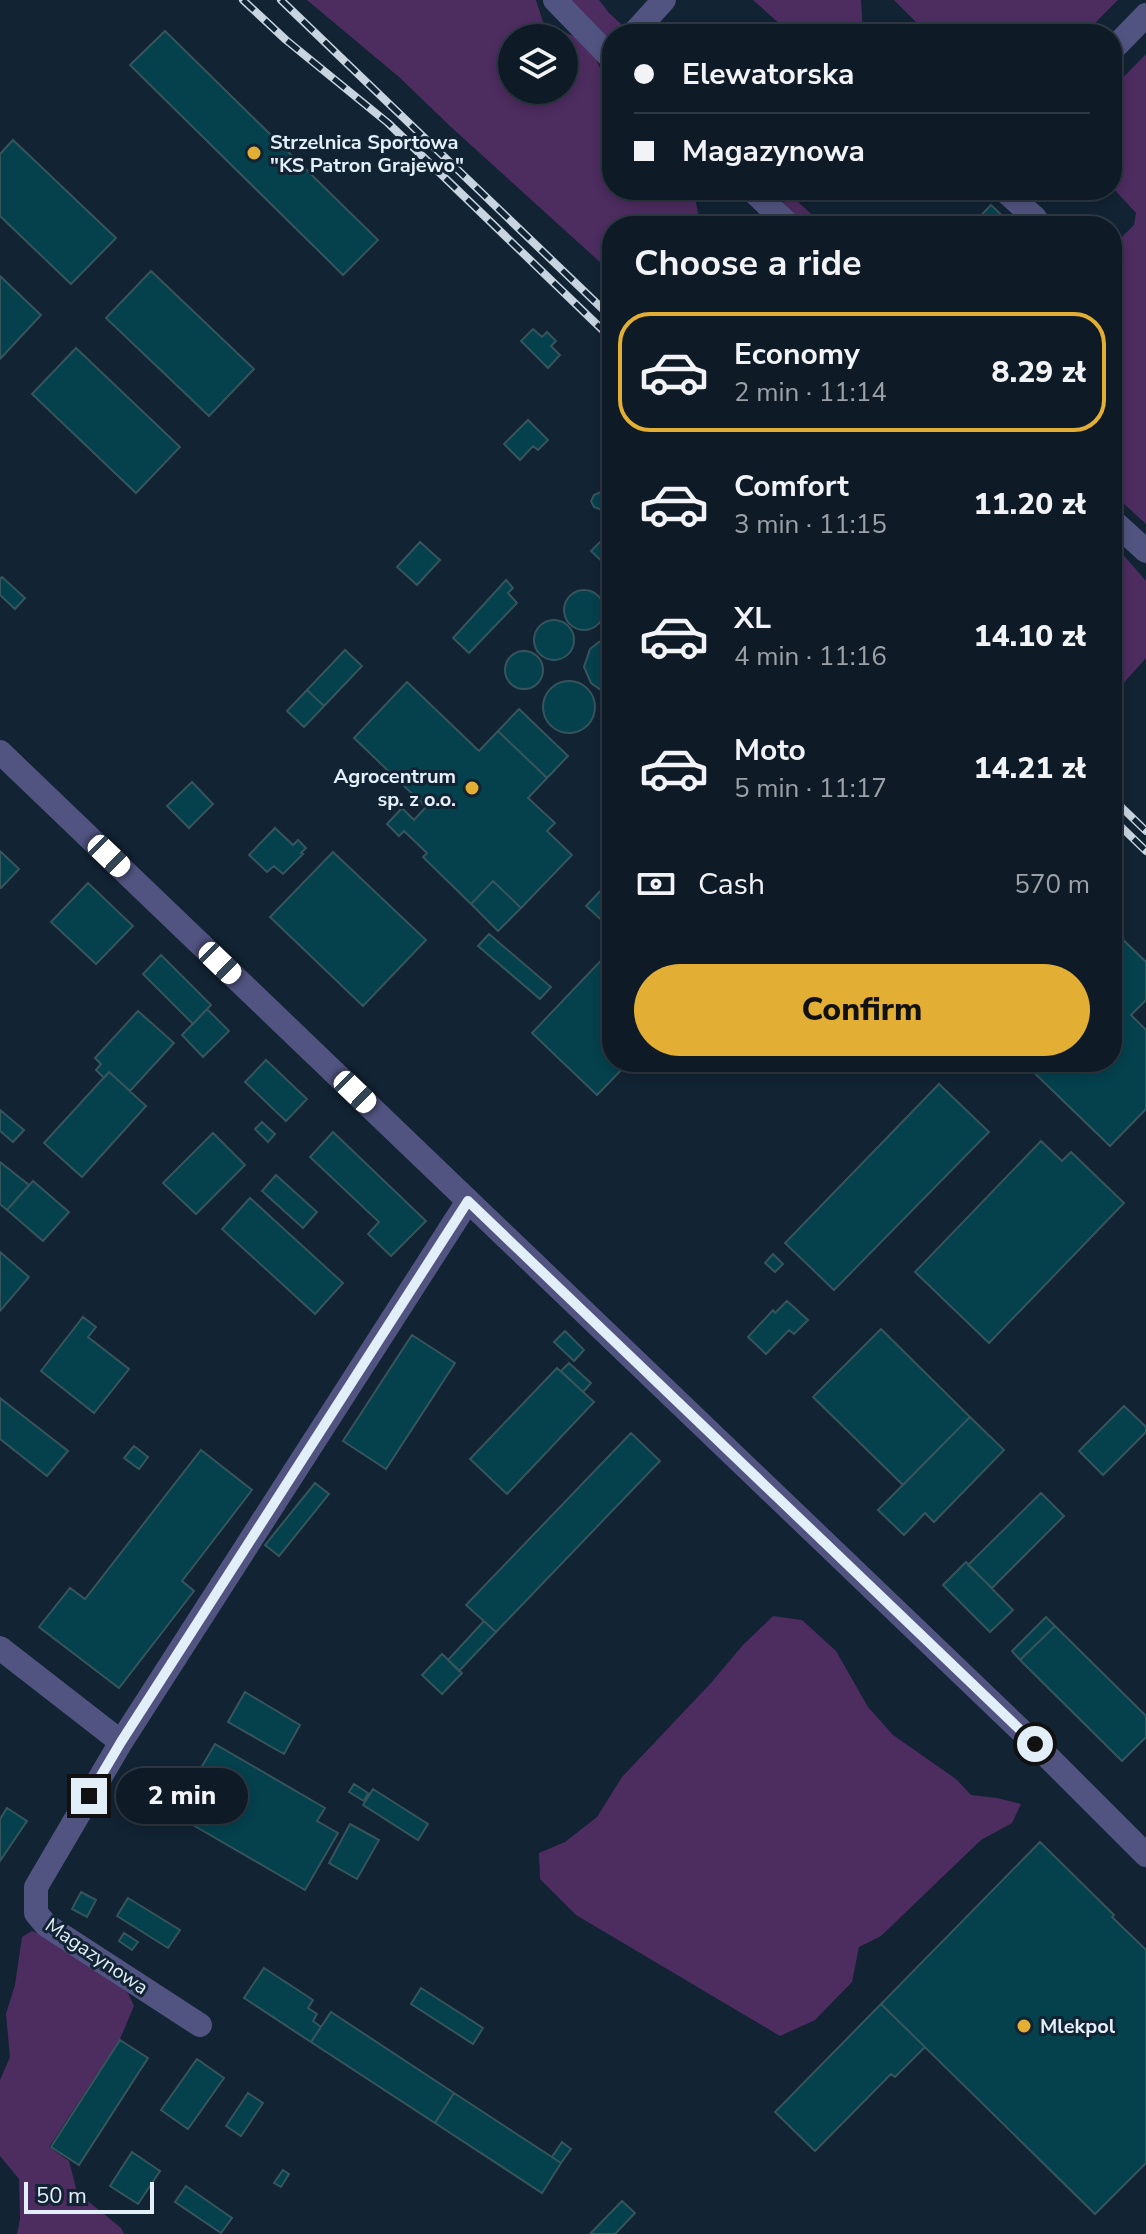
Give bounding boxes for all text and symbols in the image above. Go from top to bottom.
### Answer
map controls [498,24,578,104]
button: layers [498,24,578,104]
text: Elewatorska [682,54,854,95]
place label: Strzelnica Sportowa "KS Patron Grajewo" [270,129,464,179]
text: Magazynowa [682,131,865,172]
marker: Strzelnica Sportowa "KS Patron Grajewo" [245,144,263,162]
text: Choose a ride [634,239,862,288]
text: Economy [734,334,860,375]
icon: car [638,336,710,408]
text: 8.29 zł [991,352,1086,393]
text: 2 min · 11:14 [734,375,887,410]
text: Comfort [734,466,849,507]
icon: car [638,468,710,540]
text: 11.20 zł [973,484,1086,525]
text: 3 min · 11:15 [734,507,887,542]
text: XL [734,598,771,639]
icon: car [638,600,710,672]
text: 14.10 zł [973,616,1086,657]
text: 4 min · 11:16 [734,639,887,674]
text: Moto [734,730,806,771]
icon: car [638,732,710,804]
text: 14.21 zł [973,748,1086,789]
place label: Agrocentrum sp. z o.o. [334,763,456,813]
text: 5 min · 11:17 [734,771,887,806]
marker: Agrocentrum sp. z o.o. [463,779,481,797]
car [83,831,135,881]
icon: cash [634,862,678,906]
text: Cash [698,864,765,905]
text: 570 m [1014,867,1090,902]
car [194,938,246,988]
button: Confirm [634,964,1090,1056]
car [329,1067,381,1117]
route start [1017,1726,1053,1762]
callout: 2 min [117,1768,249,1824]
route end [71,1778,107,1814]
text: 2 min [148,1778,216,1813]
street label: Magazynowa [40,1912,154,2001]
place label: Mlekpol [1040,2013,1116,2040]
marker: Mlekpol [1015,2017,1033,2035]
scale bar [24,2178,154,2214]
text: 50 m [36,2181,87,2211]

